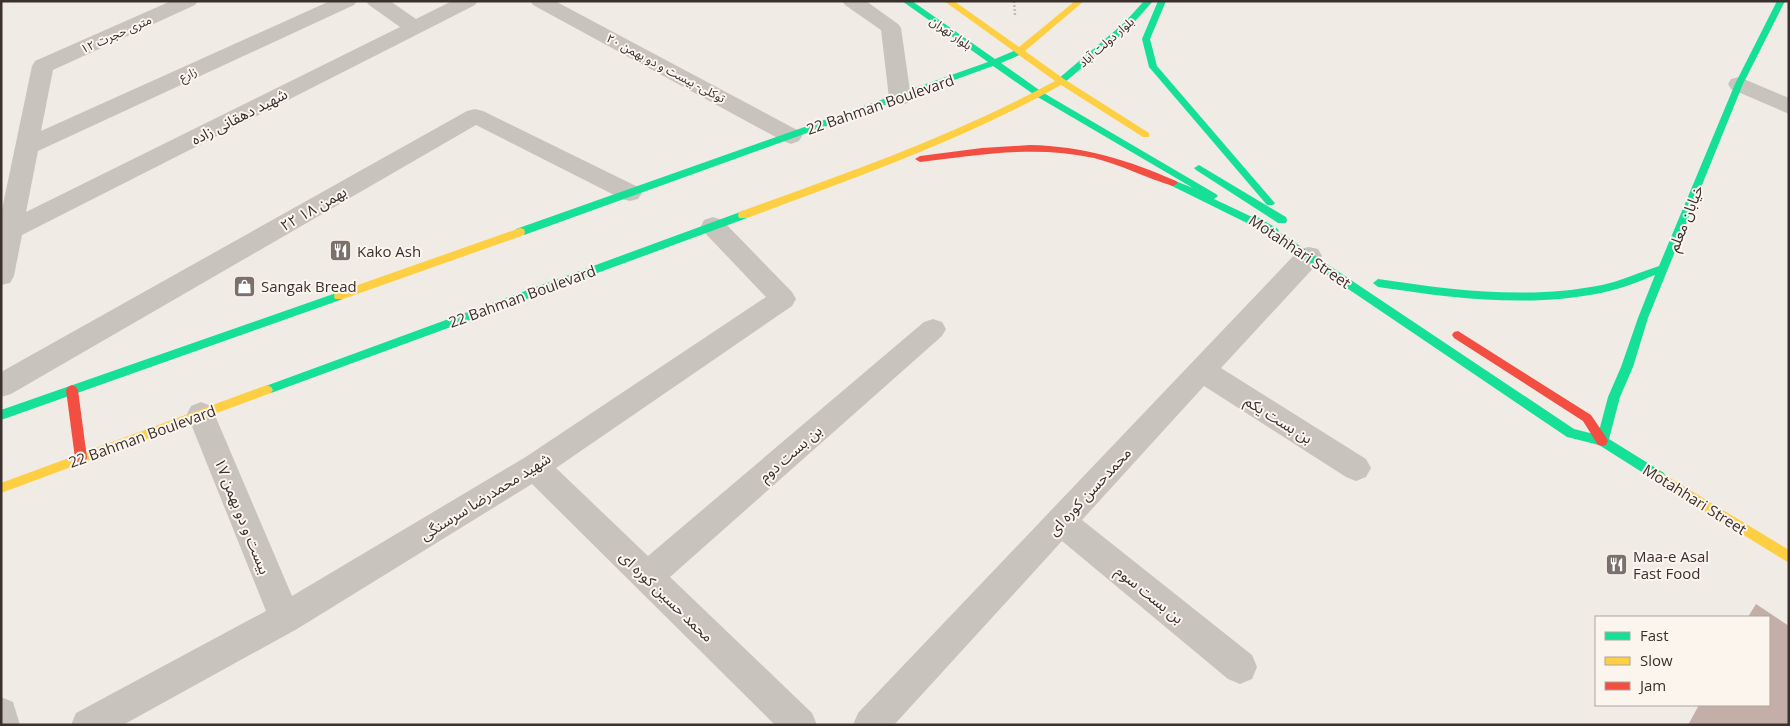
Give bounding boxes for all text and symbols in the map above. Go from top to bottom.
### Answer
street label: ۱۲ متری حجرت [78,11,154,57]
street label: بلوار تهران [926,12,976,54]
street label: بلوار دولت آباد [1075,13,1137,71]
street label: توکلی- بیست و دو بهمن ۲۰ [604,29,729,107]
street label: زارع [177,63,200,86]
street label: 22 Bahman Boulevard [804,69,956,139]
street label: شهید دهقانی زاده [188,83,291,149]
street label: ۲۲ بهمن ۱۸ [276,181,350,235]
street label: خیابان معلم [1663,182,1709,255]
street label: Motahhari Street [1245,210,1355,292]
restaurant icon: Kako Ash [329,239,353,263]
place label: Kako Ash [357,241,421,261]
street label: 22 Bahman Boulevard [446,260,598,332]
shop icon: Sangak Bread [233,274,257,298]
place label: Sangak Bread [261,276,357,296]
street label: بن بست یکم [1240,390,1317,449]
street label: 22 Bahman Boulevard [66,400,218,472]
street label: بن بست دوم [754,420,827,487]
street label: محمدحسن کوره ای [1043,443,1135,539]
street label: شهید محمدرضا سرسنگی [416,447,554,544]
street label: بیست و دو بهمن ۱۷ [211,455,275,577]
street label: Motahhari Street [1639,459,1751,539]
street label: محمد حسین کوره ای [616,546,718,646]
place label: Maa-e Asal Fast Food [1633,546,1709,583]
restaurant icon: Maa-e Asal Fast Food [1605,553,1629,577]
street label: بن بست سوم [1111,560,1188,629]
legend [1595,616,1770,706]
text: Fast [1640,625,1669,645]
text: Slow [1640,650,1673,670]
text: Jam [1638,675,1666,695]

